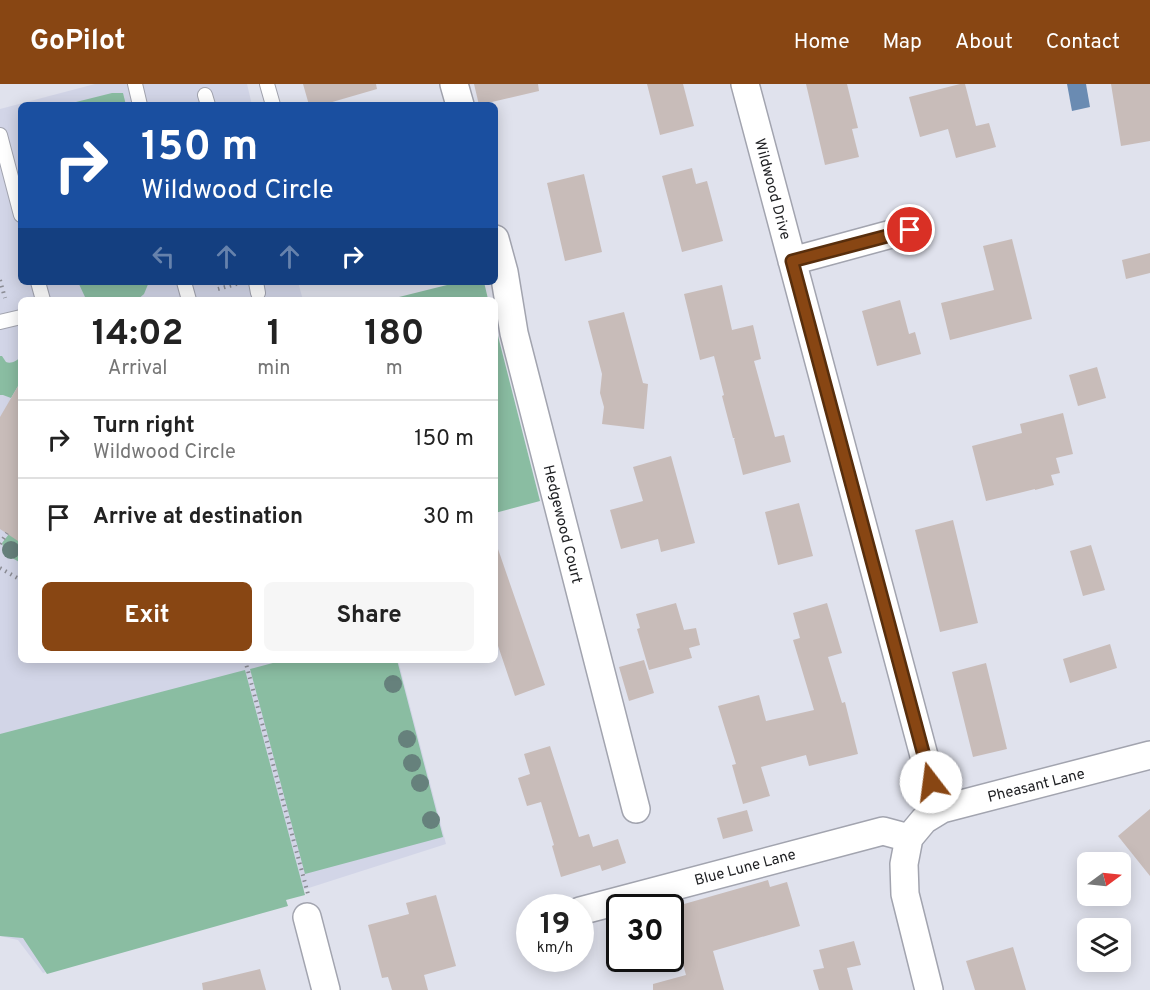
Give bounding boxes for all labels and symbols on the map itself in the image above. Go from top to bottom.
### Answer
street label: Wildwood Drive [749,137,794,242]
pin [884,204,935,255]
street label: Hedgewood Court [538,463,585,586]
position arrow [899,750,963,814]
street label: Pheasant Lane [986,765,1087,808]
street label: Blue Lune Lane [693,846,798,891]
north arrow [1077,852,1131,906]
speed limit sign: 30 [606,894,684,972]

